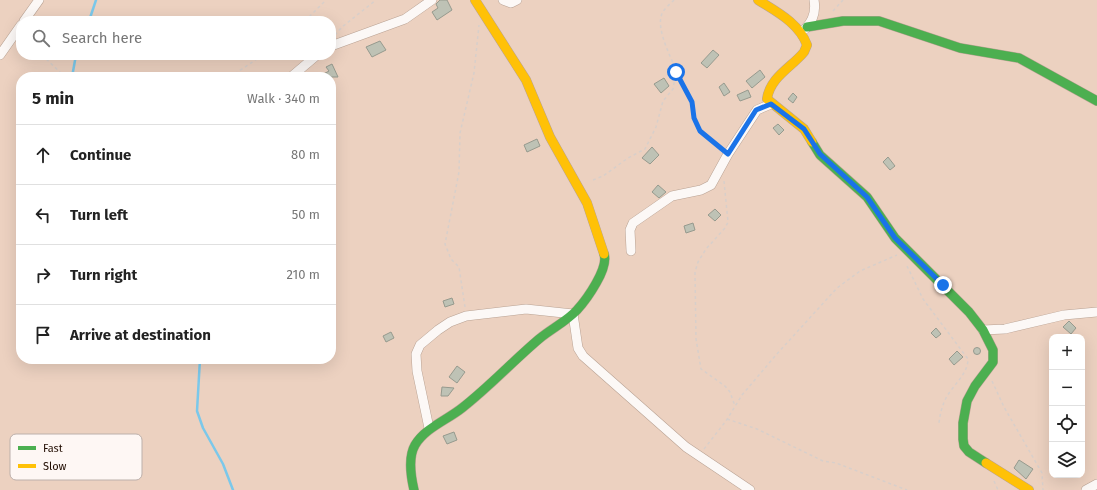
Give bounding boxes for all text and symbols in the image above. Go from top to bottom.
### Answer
search box [16,16,336,60]
icon: search [30,27,52,49]
text: Search here [62,29,142,47]
route start [667,63,685,81]
text: 5 min [32,88,74,109]
text: Walk · 340 m [247,91,320,106]
icon: ahead [32,144,54,166]
text: Continue [70,146,131,164]
text: 80 m [291,147,320,162]
icon: left [32,204,54,226]
text: Turn left [70,206,128,224]
text: 50 m [292,207,320,222]
icon: right [32,264,54,286]
text: Turn right [70,266,137,284]
text: 210 m [286,267,320,282]
route end [934,276,952,294]
icon: arrive [32,324,54,346]
text: Arrive at destination [70,326,211,344]
map controls [1049,334,1085,478]
button: + [1049,334,1085,370]
button: − [1049,370,1085,406]
button: locate [1049,406,1085,442]
legend [10,434,142,480]
text: Fast [43,442,63,455]
button: layers [1049,442,1085,478]
text: Slow [43,460,67,473]

